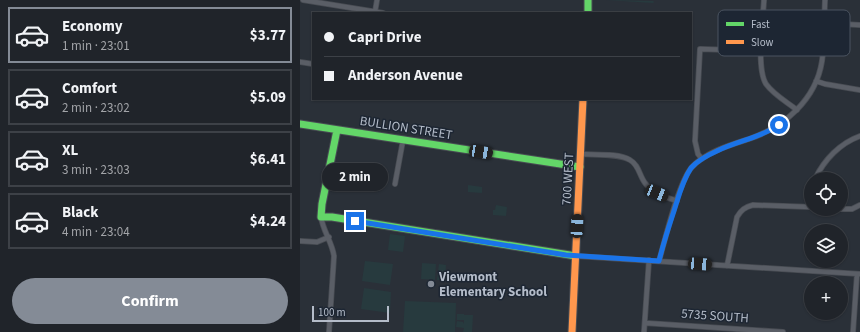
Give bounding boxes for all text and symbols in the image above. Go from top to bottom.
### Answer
legend [718,10,850,56]
text: Economy [62,16,123,37]
icon: car [14,17,50,53]
text: Fast [751,17,770,32]
text: $3.77 [250,25,286,46]
text: Capri Drive [348,27,421,48]
text: Slow [751,35,774,50]
text: 1 min · 23:01 [62,37,130,55]
text: Anderson Avenue [348,65,463,86]
text: Comfort [62,78,117,99]
icon: car [14,79,50,115]
text: $5.09 [250,87,286,108]
text: 2 min · 23:02 [62,99,130,117]
street label: BULLION STREET [358,112,454,144]
route start [770,116,788,134]
text: XL [62,140,78,161]
icon: car [14,141,50,177]
car [468,144,494,160]
text: $6.41 [250,149,286,170]
street label: 700 WEST [558,152,578,206]
text: 3 min · 23:03 [62,161,130,179]
callout: 2 min [322,163,388,191]
text: 2 min [339,168,371,186]
map controls [804,172,848,320]
button: locate [804,172,848,216]
car [644,183,670,203]
text: Black [62,202,99,223]
icon: car [14,203,50,239]
text: $4.24 [250,211,286,232]
route end [346,212,364,230]
car [570,214,584,238]
text: 4 min · 23:04 [62,223,130,241]
button: layers [804,224,848,268]
car [688,257,712,271]
place label: Viewmont Elementary School [438,268,547,301]
button: + [804,276,848,320]
button: Confirm [12,278,288,324]
marker: Viewmont Elementary School [426,279,436,289]
scale bar [312,304,389,323]
text: 100 m [318,305,346,320]
street label: 5735 SOUTH [681,305,749,327]

